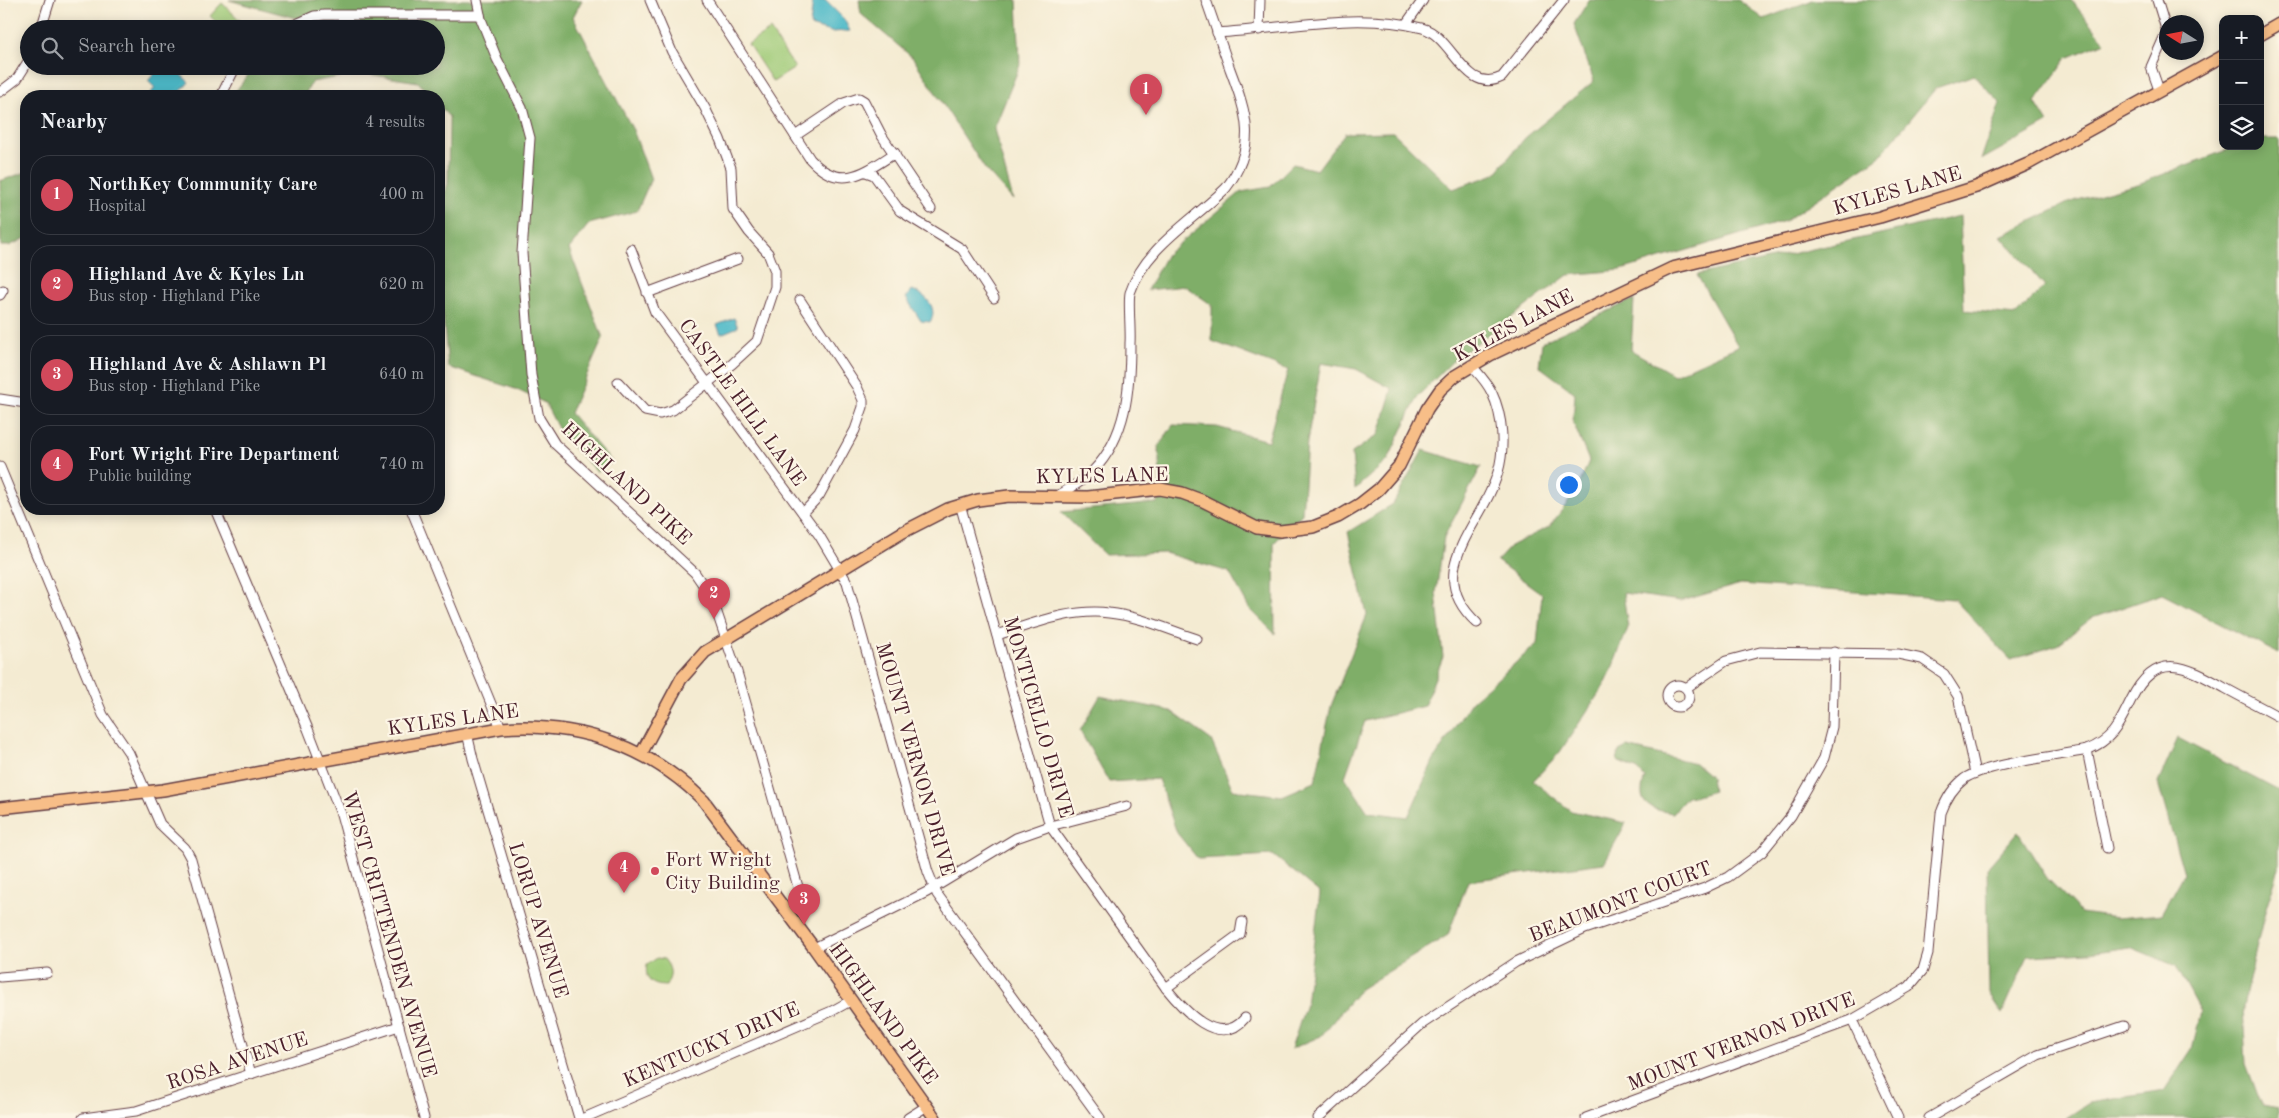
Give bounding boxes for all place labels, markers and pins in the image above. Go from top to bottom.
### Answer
pin: 1 [1130,74,1162,115]
pin: 2 [698,578,730,619]
place label: Fort Wright City Building [665,851,780,894]
pin: 4 [608,852,640,893]
marker: Fort Wright City Building [649,865,661,877]
pin: 3 [788,884,820,925]

